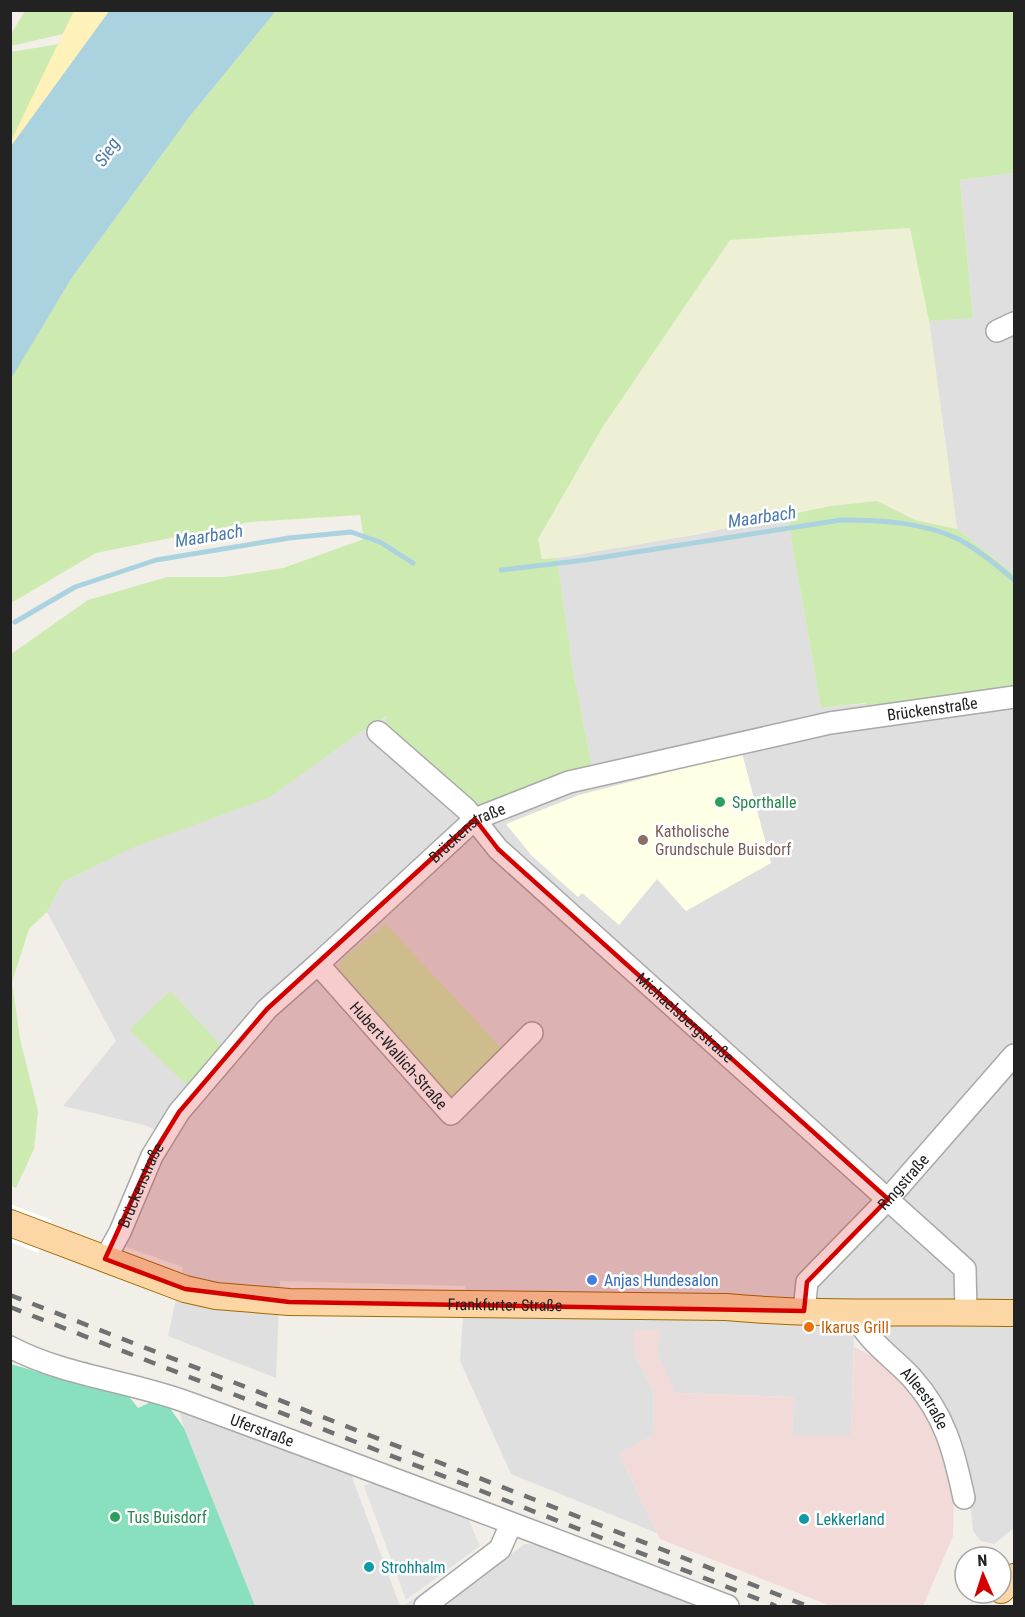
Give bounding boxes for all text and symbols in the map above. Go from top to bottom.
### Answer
water label: Sieg [90,133,124,170]
water label: Maarbach [726,501,797,532]
water label: Maarbach [173,520,245,551]
street label: Brückenstraße [886,693,979,725]
place label: Sporthalle [732,793,796,812]
marker: Sporthalle [713,795,727,809]
street label: Brückenstraße [425,799,508,867]
place label: Katholische Grundschule Buisdorf [655,822,791,859]
marker: Katholische Grundschule Buisdorf [636,833,650,847]
street label: Michaelsbergstraße [632,969,738,1067]
street label: Hubert-Wallich-Straße [346,998,451,1113]
street label: Brückenstraße [114,1139,168,1231]
street label: Ringstraße [874,1150,933,1214]
place label: Anjas Hundesalon [604,1271,718,1290]
marker: Anjas Hundesalon [585,1273,599,1287]
street label: Frankfurter Straße [447,1295,562,1315]
place label: Ikarus Grill [821,1318,889,1337]
marker: Ikarus Grill [802,1320,816,1334]
street label: Alleestraße [897,1363,952,1432]
street label: Uferstraße [228,1410,296,1451]
place label: Tus Buisdorf [127,1508,207,1527]
marker: Tus Buisdorf [108,1510,122,1524]
place label: Lekkerland [816,1510,885,1529]
marker: Lekkerland [797,1512,811,1526]
north arrow [953,1545,1013,1605]
text: N [977,1551,988,1570]
place label: Strohhalm [381,1558,446,1577]
marker: Strohhalm [362,1560,376,1574]

